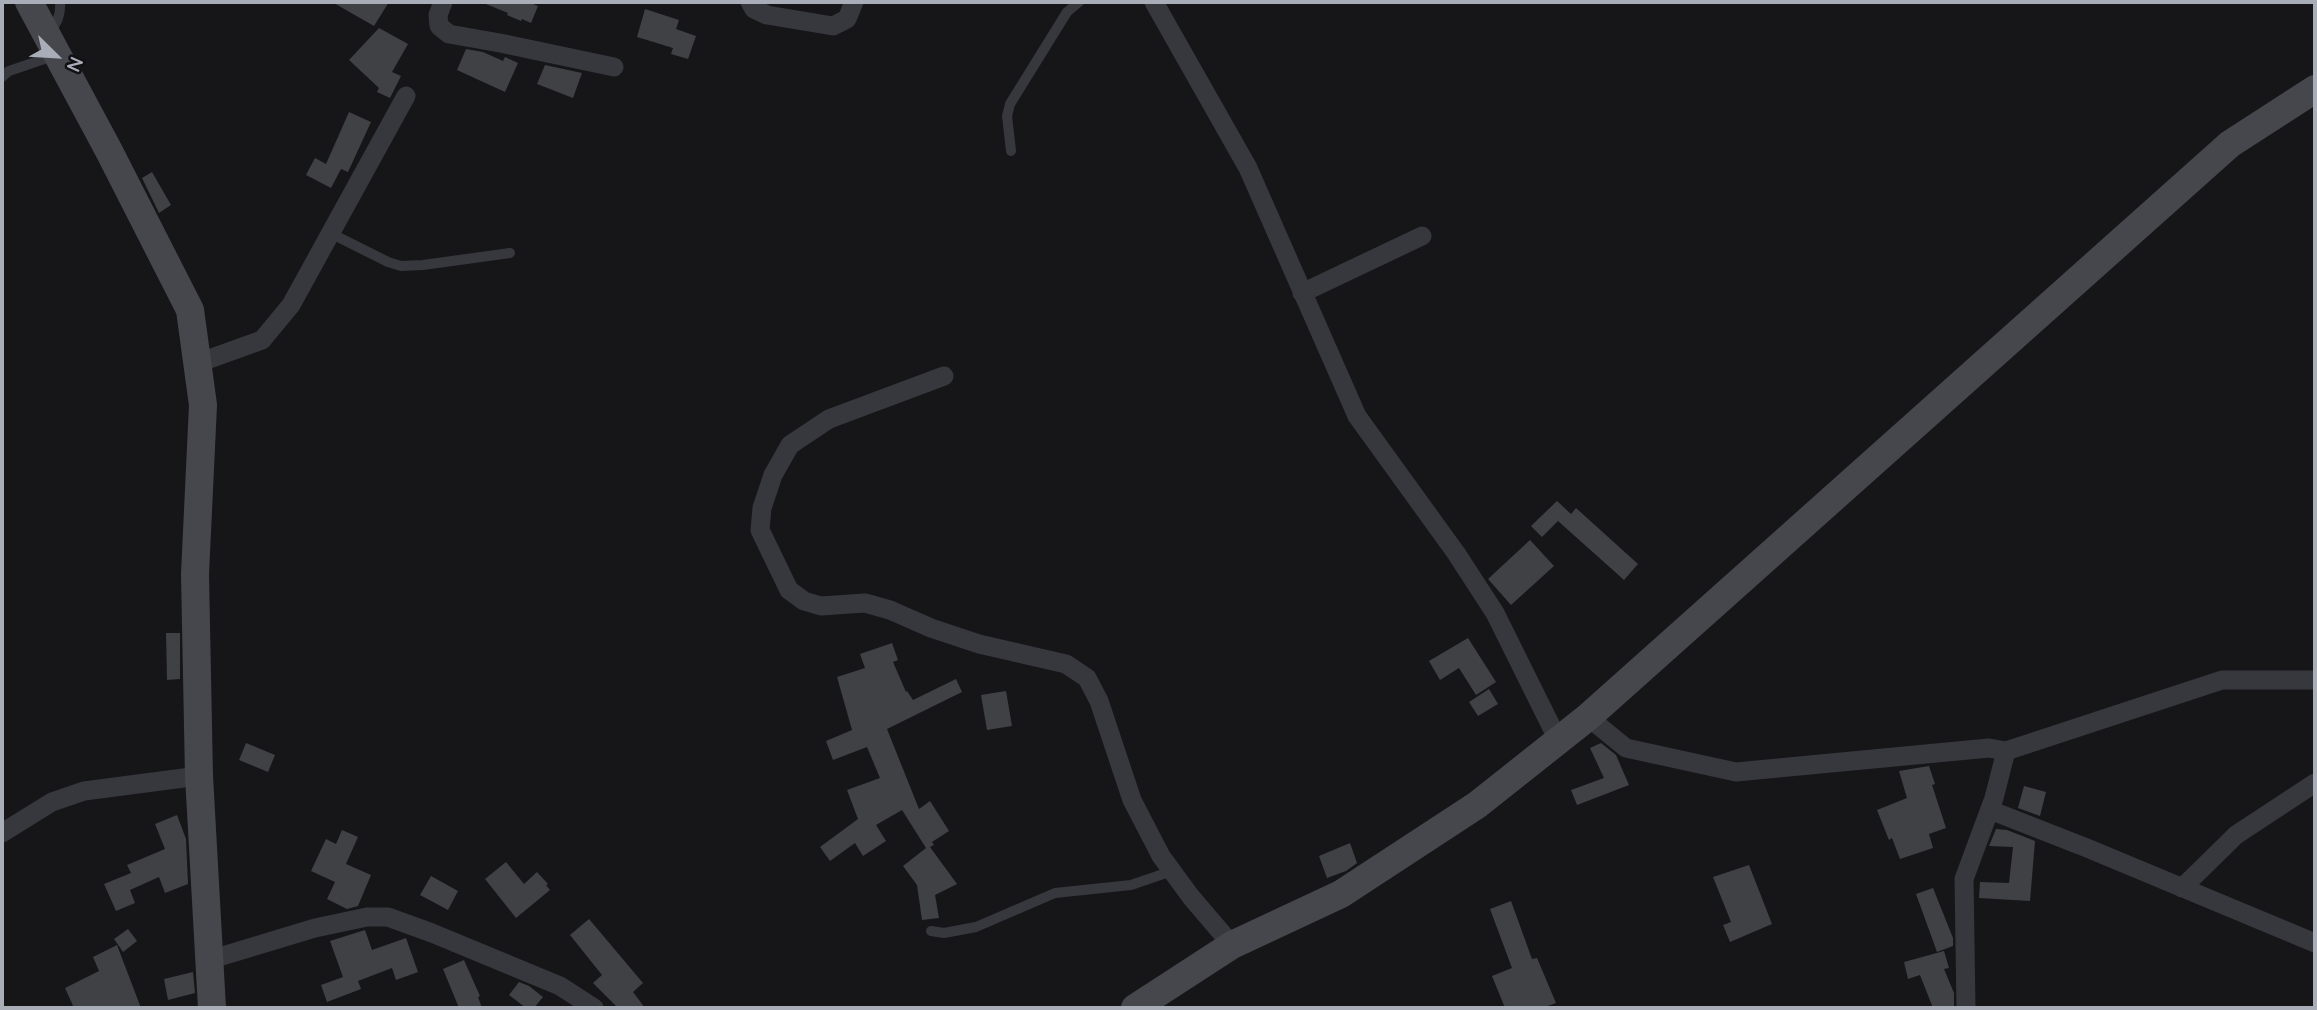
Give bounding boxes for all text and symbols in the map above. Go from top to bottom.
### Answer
north arrow [21,21,91,91]
text: N [61,53,89,76]

